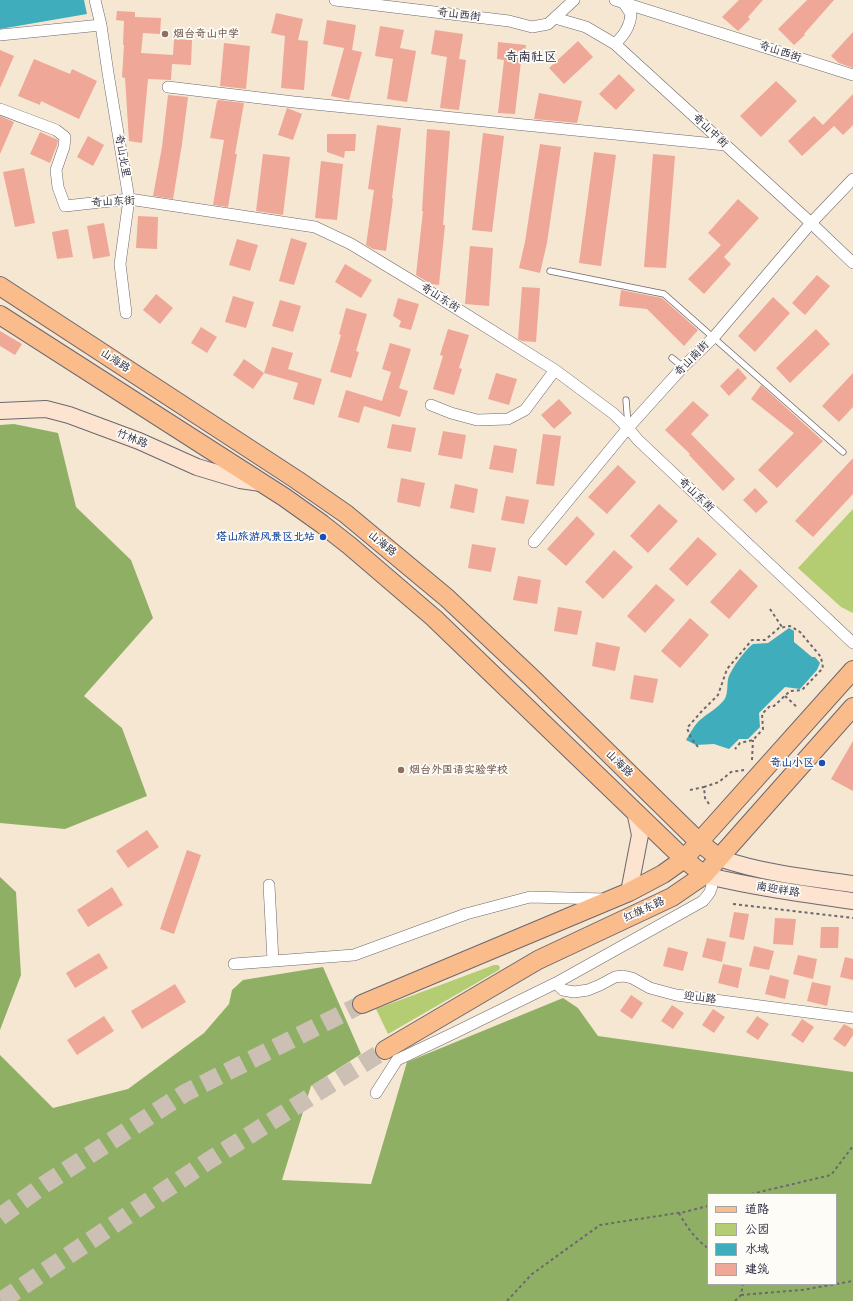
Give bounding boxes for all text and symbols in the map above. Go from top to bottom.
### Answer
street label: 奇山西街 [436,6,482,24]
place label: 烟台奇山中学 [173,27,239,41]
marker: 烟台奇山中学 [160,29,170,39]
street label: 奇山西街 [757,39,803,65]
district label: 奇南社区 [505,50,557,66]
street label: 奇山中街 [689,111,731,151]
street label: 奇山北里 [112,133,132,179]
street label: 奇山东街 [91,194,135,210]
street label: 奇山东街 [418,281,462,315]
street label: 奇山南街 [672,339,712,379]
street label: 山海路 [98,346,132,376]
street label: 竹林路 [114,427,150,451]
street label: 奇山东街 [675,475,717,515]
street label: 山海路 [365,528,399,560]
place label: 塔山旅游风景区北站 [216,530,315,544]
marker: 塔山旅游风景区北站 [318,532,328,542]
street label: 山海路 [603,748,635,780]
place label: 奇山小区 [770,756,814,770]
marker: 奇山小区 [817,758,827,768]
place label: 烟台外国语实验学校 [409,763,508,777]
marker: 烟台外国语实验学校 [396,765,406,775]
street label: 南迎祥路 [755,880,801,900]
street label: 红旗东路 [621,895,667,925]
street label: 迎山路 [683,989,717,1007]
legend [707,1193,837,1285]
text: 道路 [745,1202,769,1217]
text: 公园 [745,1222,769,1237]
text: 水域 [745,1242,769,1257]
text: 建筑 [745,1262,769,1277]

